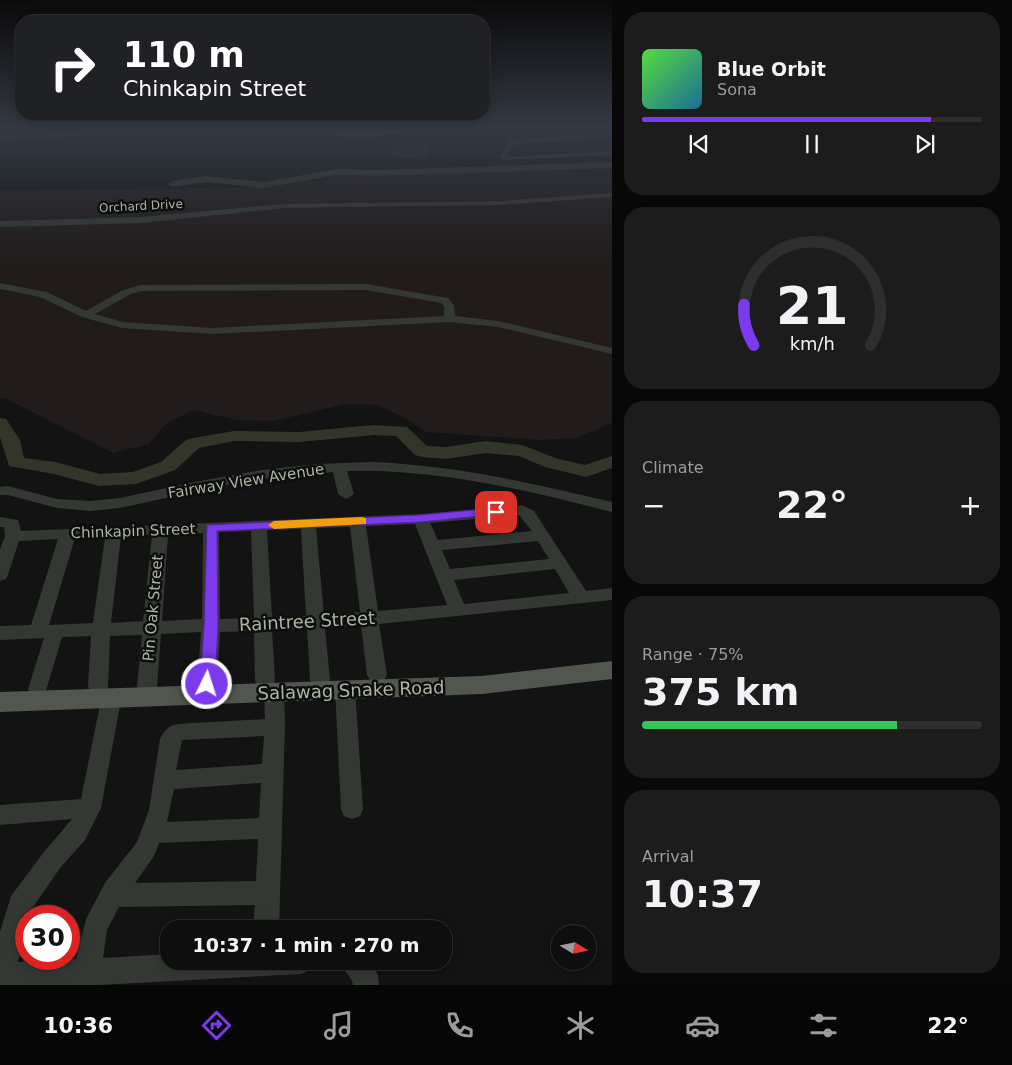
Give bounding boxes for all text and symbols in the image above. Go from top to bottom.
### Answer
icon: right [40,35,105,100]
text: 110 m [123,35,245,75]
text: Blue Orbit [717,58,826,80]
text: Chinkapin Street [123,76,306,101]
text: Sona [717,80,757,99]
icon: previous [685,130,713,158]
icon: pause [798,130,826,158]
icon: next [911,130,939,158]
street label: Orchard Drive [99,197,183,215]
text: 21 [776,276,848,336]
text: km/h [789,333,835,354]
text: Climate [642,458,704,477]
street label: Fairway View Avenue [167,460,325,502]
text: 22° [776,483,848,527]
text: − [642,489,665,522]
text: + [959,489,982,522]
pin [475,491,517,533]
icon: arrive [482,498,510,526]
street label: Chinkapin Street [70,520,196,542]
street label: Pin Oak Street [139,554,167,662]
street label: Raintree Street [238,607,376,635]
text: Range · 75% [642,645,744,664]
position arrow [180,657,232,709]
text: 375 km [642,670,799,714]
street label: Salawag Snake Road [257,676,445,704]
text: Arrival [642,847,694,866]
text: 10:37 [642,872,763,916]
speed limit sign: 30 [15,905,80,970]
north arrow [551,925,596,970]
map controls [551,925,596,970]
text: 10:37 · 1 min · 270 m [192,934,420,956]
icon: directions [199,1008,234,1043]
icon: music [321,1008,356,1043]
icon: phone [442,1008,477,1043]
icon: climate [563,1008,598,1043]
icon: car [685,1008,720,1043]
icon: filters [806,1008,841,1043]
text: 10:36 [43,1013,113,1038]
text: 22° [927,1013,969,1038]

